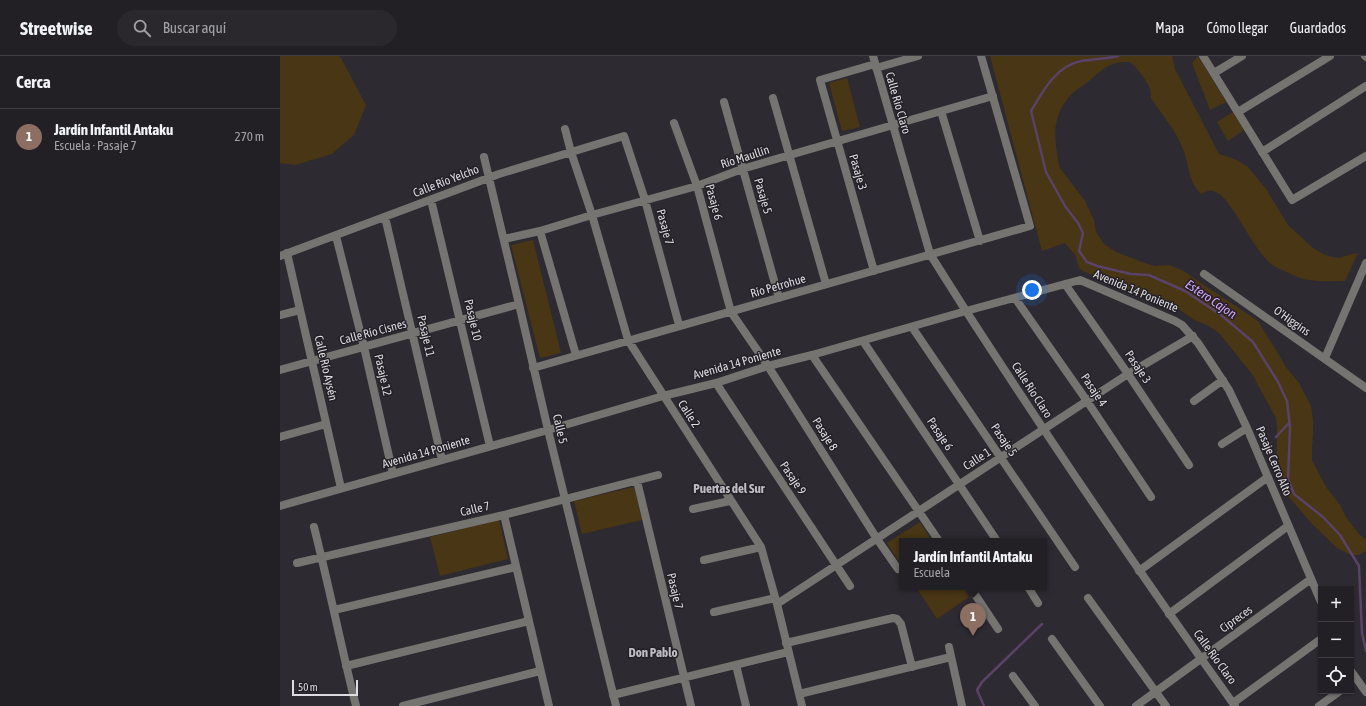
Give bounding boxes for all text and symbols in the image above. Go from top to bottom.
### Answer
search box [117,10,397,46]
text: Streetwise [20,17,93,39]
icon: search [131,17,153,39]
text: Buscar aquí [163,19,226,36]
text: Mapa [1155,20,1184,36]
text: Cómo llegar [1206,20,1268,36]
text: Guardados [1290,20,1346,36]
street label: Calle Río Claro [882,70,914,136]
text: Cerca [16,72,51,92]
text: Jardín Infantil Antaku [54,121,173,138]
text: 1 [26,129,32,144]
text: 270 m [235,129,264,144]
text: Escuela · Pasaje 7 [54,138,137,153]
street label: Río Maullín [719,143,771,171]
street label: Pasaje 3 [846,153,870,191]
street label: Calle Río Yelcho [411,162,481,200]
street label: Pasaje 5 [751,177,775,215]
street label: Pasaje 6 [703,183,726,222]
street label: Pasaje 7 [654,208,677,247]
street label: Avenida 14 Poniente [1092,267,1180,315]
street label: Río Petrohue [749,271,807,301]
water label: Estero Cajon [1183,276,1240,322]
your location [1022,280,1042,300]
street label: Pasaje 10 [461,298,485,342]
street label: O'Higgins [1271,303,1313,339]
street label: Pasaje 11 [414,314,438,358]
street label: Calle Río Cisnes [338,316,408,348]
street label: Calle Río Aysén [312,334,340,402]
street label: Avenida 14 Poniente [692,344,782,382]
street label: Pasaje 3 [1122,348,1154,386]
street label: Pasaje 12 [371,353,395,397]
street label: Calle Río Claro [1009,359,1055,421]
street label: Pasaje 4 [1078,371,1110,409]
street label: Calle 2 [675,398,703,430]
street label: Calle 5 [550,413,570,445]
street label: Pasaje 8 [809,415,841,454]
street label: Pasaje 6 [924,415,956,453]
street label: Pasaje 5 [988,421,1020,459]
street label: Pasaje Cerro Alto [1253,424,1295,498]
street label: Avenida 14 Poniente [381,433,471,471]
street label: Calle 1 [961,445,994,473]
street label: Pasaje 9 [777,459,809,497]
district label: Puertas del Sur [693,481,766,496]
street label: Calle 7 [459,499,492,519]
popup [899,538,1047,590]
text: Jardín Infantil Antaku [913,548,1033,565]
text: Escuela [913,565,950,580]
street label: Pasaje 7 [664,572,686,611]
map controls [1318,586,1354,694]
button: + [1318,586,1354,622]
street label: Cipreces [1217,602,1255,636]
pin: 1 [960,603,986,636]
button: − [1318,622,1354,658]
street label: Calle Río Claro [1191,627,1240,687]
district label: Don Pablo [628,645,678,660]
button: locate [1318,658,1354,694]
scale bar [292,678,358,697]
text: 50 m [298,681,318,693]

